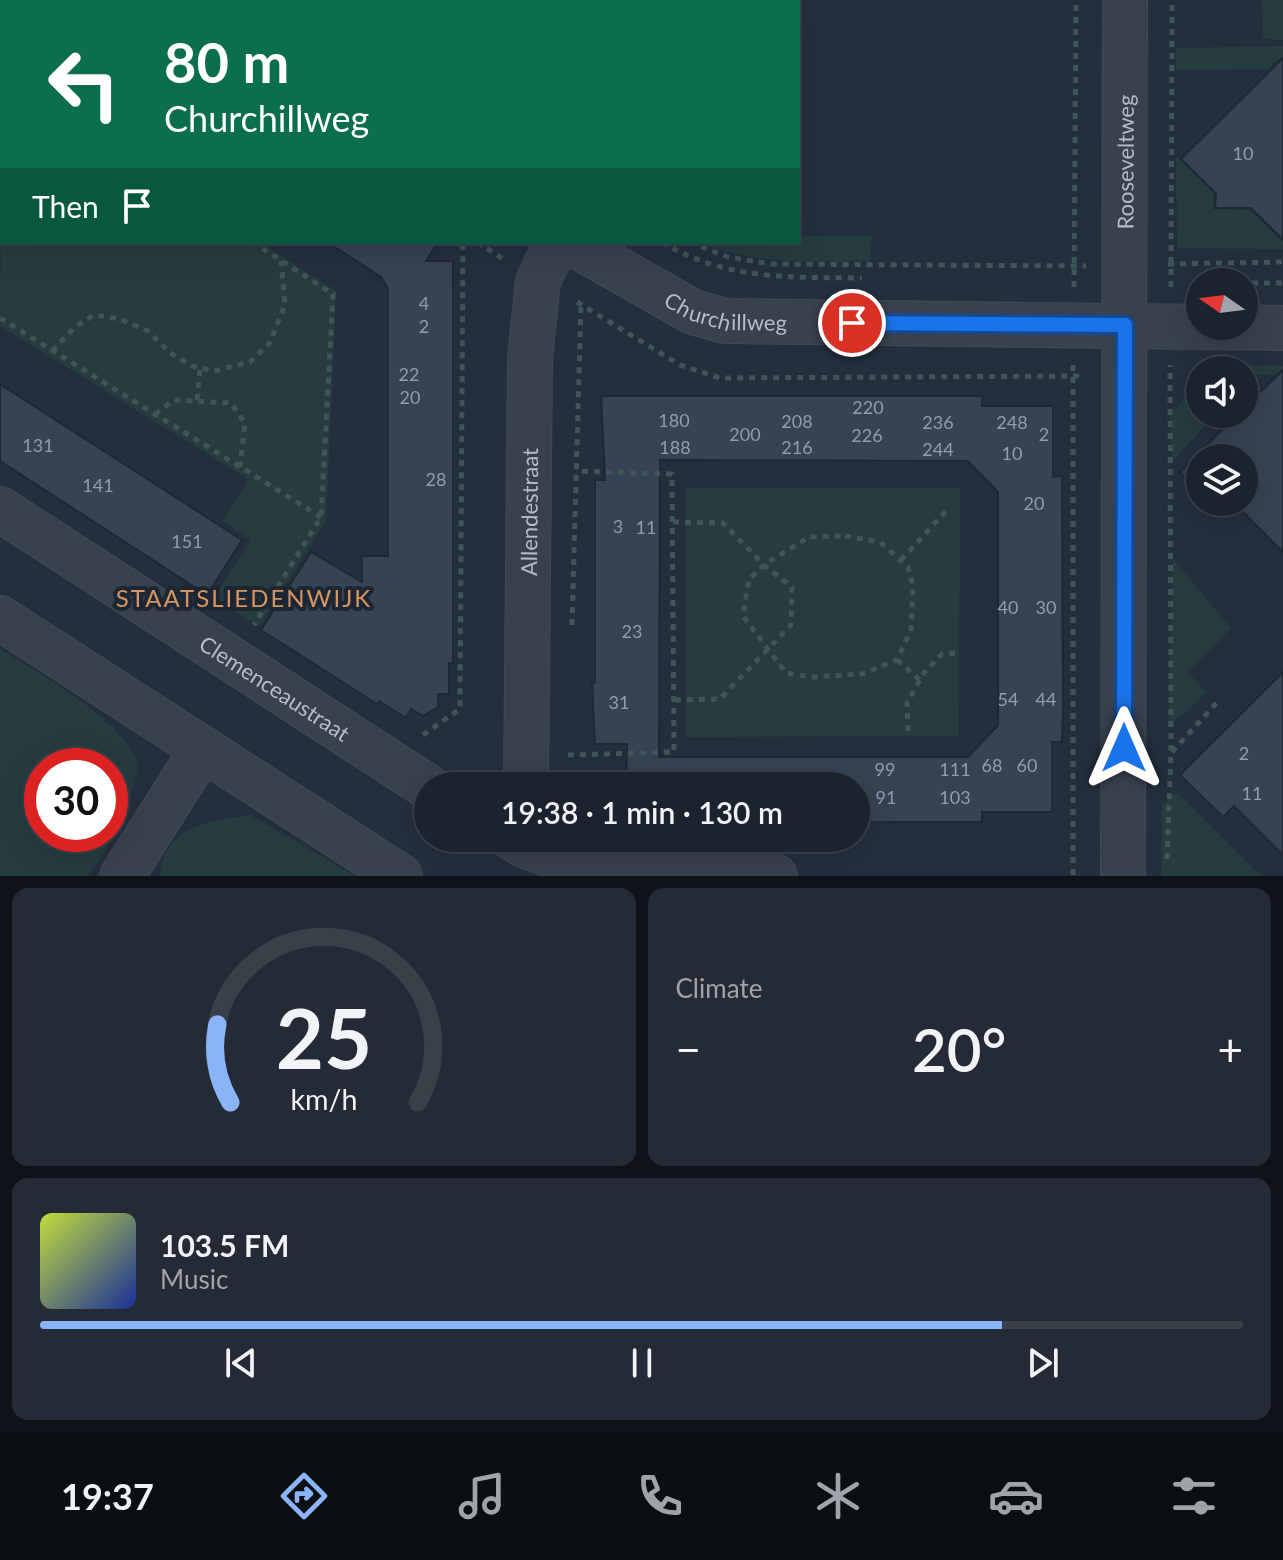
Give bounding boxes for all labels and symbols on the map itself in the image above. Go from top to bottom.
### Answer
street label: Rooseveltweg [1111,95,1138,230]
house number: 10 [1233,142,1253,164]
north arrow [1186,268,1258,340]
street label: Churchillweg [660,285,787,336]
pin [818,289,886,357]
house number: 4 [419,292,429,314]
house number: 2 [419,315,429,337]
house number: 22 [399,363,419,385]
house number: 20 [400,386,420,408]
house number: 220 [852,396,884,418]
house number: 180 [658,409,690,431]
house number: 208 [781,410,813,432]
house number: 236 [922,411,954,433]
house number: 248 [996,411,1028,433]
house number: 200 [729,423,761,445]
house number: 2 [1039,423,1049,445]
house number: 226 [851,424,883,446]
house number: 131 [22,434,54,456]
house number: 188 [659,436,691,458]
house number: 216 [781,436,813,458]
house number: 244 [922,438,954,460]
house number: 10 [1002,442,1022,464]
street label: Allendestraat [514,448,543,576]
house number: 28 [426,468,446,490]
house number: 141 [82,474,114,496]
house number: 20 [1024,492,1044,514]
house number: 3 [613,515,623,537]
house number: 11 [636,516,656,538]
house number: 151 [171,530,203,552]
district label: STAATSLIEDENWIJK [116,583,372,612]
house number: 40 [998,596,1018,618]
house number: 30 [1036,596,1056,618]
house number: 23 [622,620,642,642]
street label: Clemenceaustraat [195,629,355,746]
house number: 54 [998,688,1018,710]
house number: 44 [1036,688,1056,710]
house number: 31 [609,691,629,713]
position arrow [1082,706,1166,790]
house number: 2 [1239,742,1249,764]
speed limit sign: 30 [24,748,128,852]
house number: 68 [982,754,1002,776]
house number: 60 [1017,754,1037,776]
house number: 99 [875,758,895,780]
house number: 111 [939,758,971,780]
house number: 11 [1242,782,1262,804]
house number: 91 [876,786,896,808]
house number: 103 [939,786,971,808]

